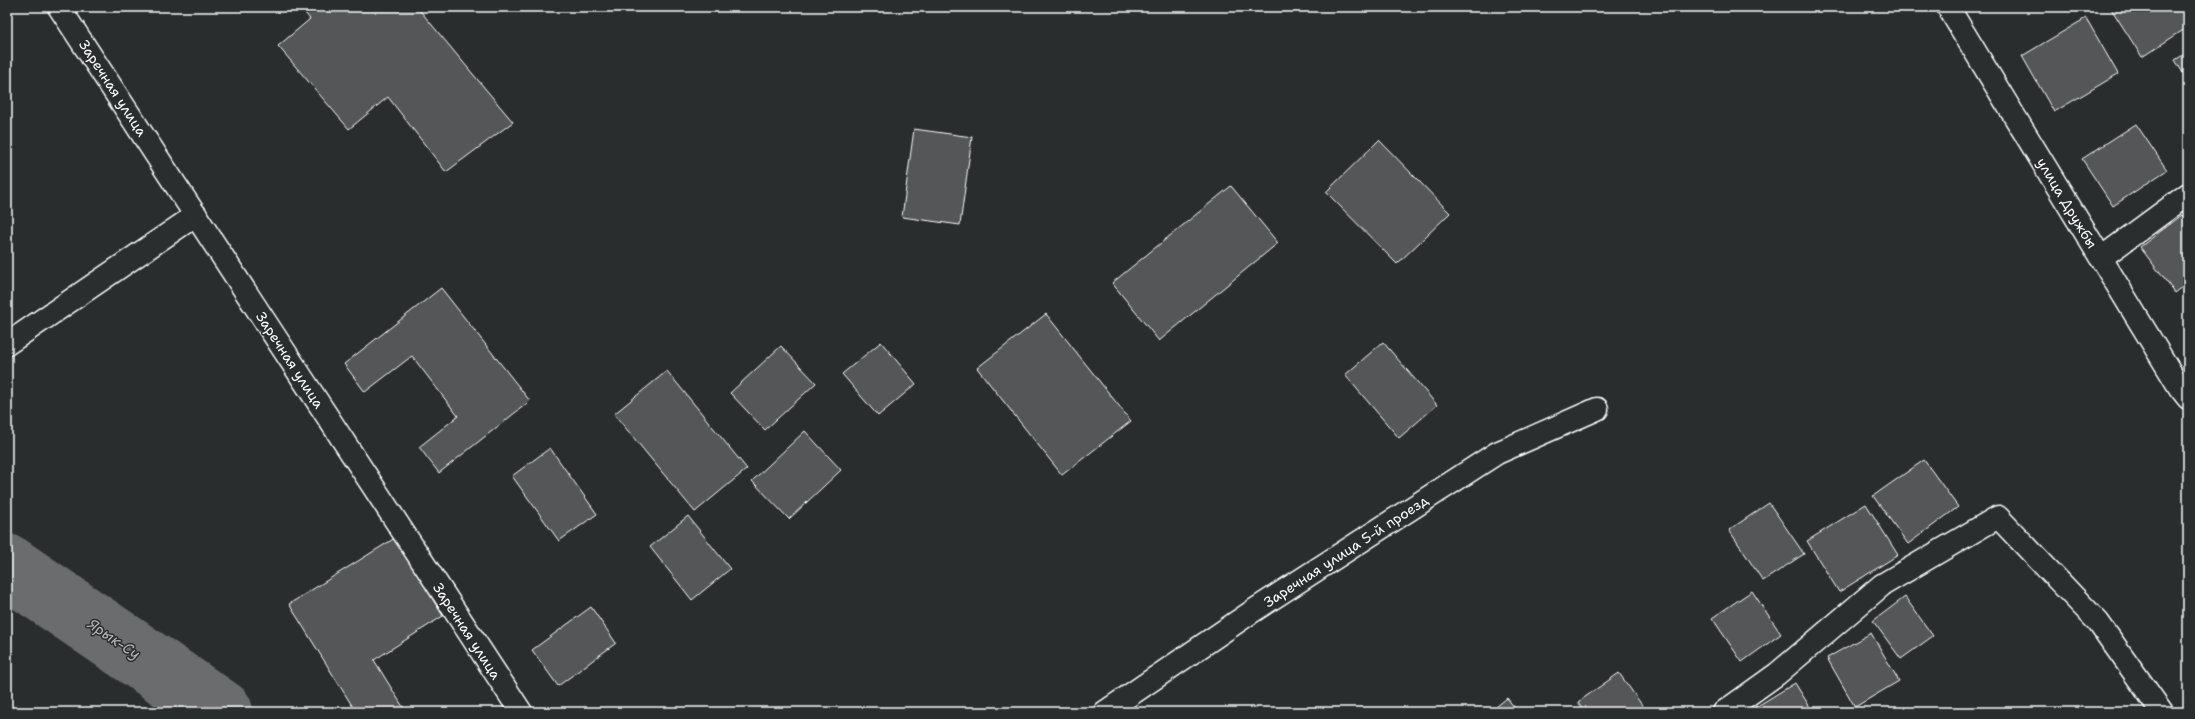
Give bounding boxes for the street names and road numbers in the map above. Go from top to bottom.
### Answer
street label: Заречная улица [75,36,151,140]
street label: улица Дружбы [2033,154,2101,252]
street label: Заречная улица [252,308,328,412]
street label: Заречная улица 5-й проезд [1260,491,1432,611]
street label: Заречная улица [429,579,505,683]

